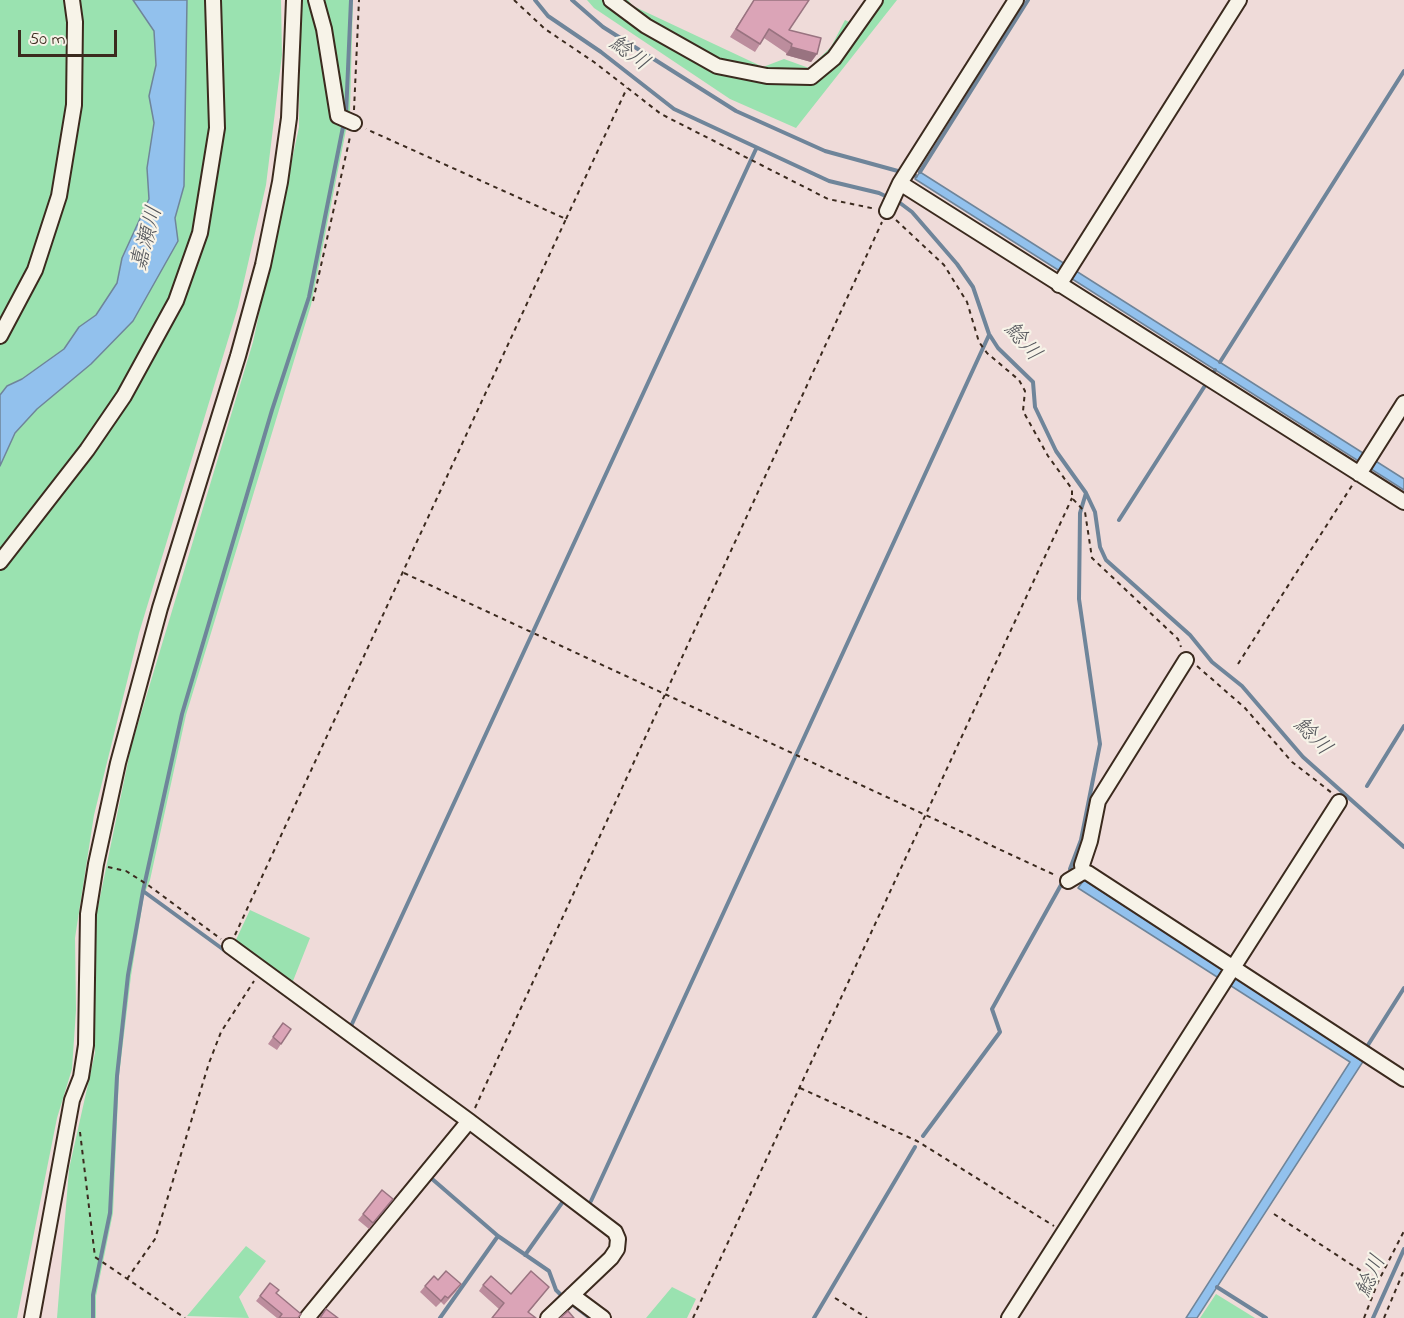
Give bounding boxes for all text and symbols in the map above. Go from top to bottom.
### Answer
scale bar [21,18,120,56]
text: 50 m [29,27,66,53]
water label: 鯰川 [602,31,654,79]
water label: 嘉瀬川 [128,204,170,274]
water label: 鯰川 [997,318,1045,368]
water label: 鯰川 [1286,713,1336,763]
water label: 鯰川 [1352,1252,1394,1302]

